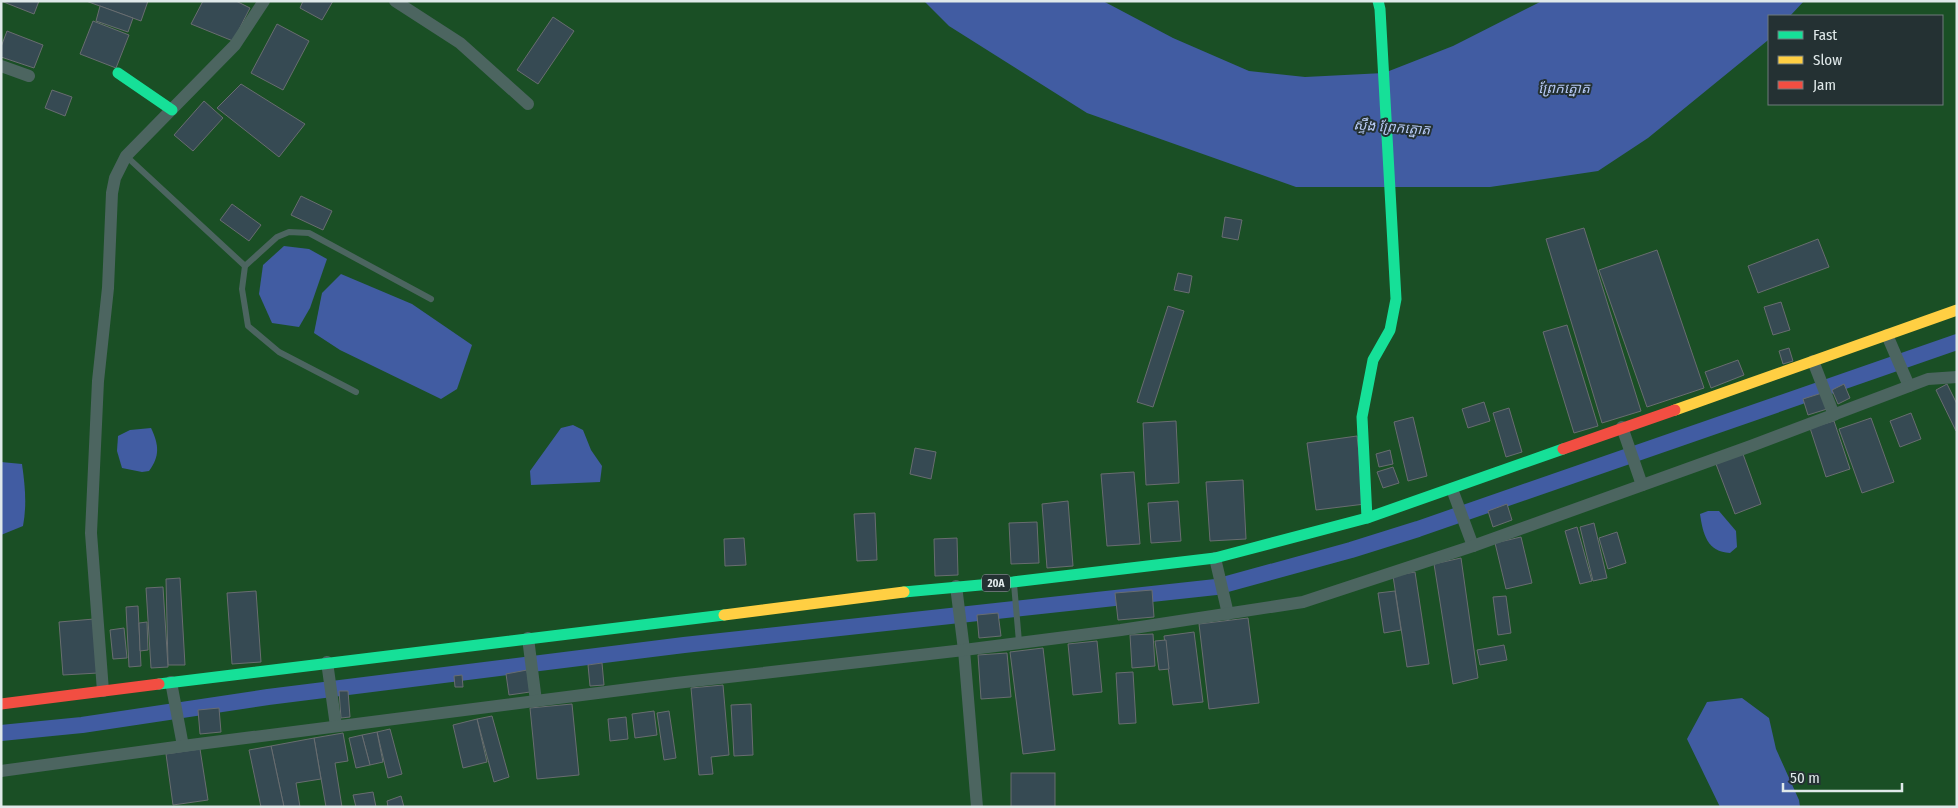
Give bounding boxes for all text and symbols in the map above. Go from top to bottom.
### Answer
legend [1768,15,1943,105]
text: Fast [1813,26,1837,44]
text: Slow [1813,51,1842,69]
text: Jam [1813,76,1836,94]
water label: ព្រែកត្នោត [1538,80,1591,97]
water label: ស្ទឹង ព្រែកត្នោត [1353,116,1432,139]
road number: 20A [982,574,1010,592]
scale bar [1783,760,1902,792]
text: 50 m [1790,769,1820,787]

